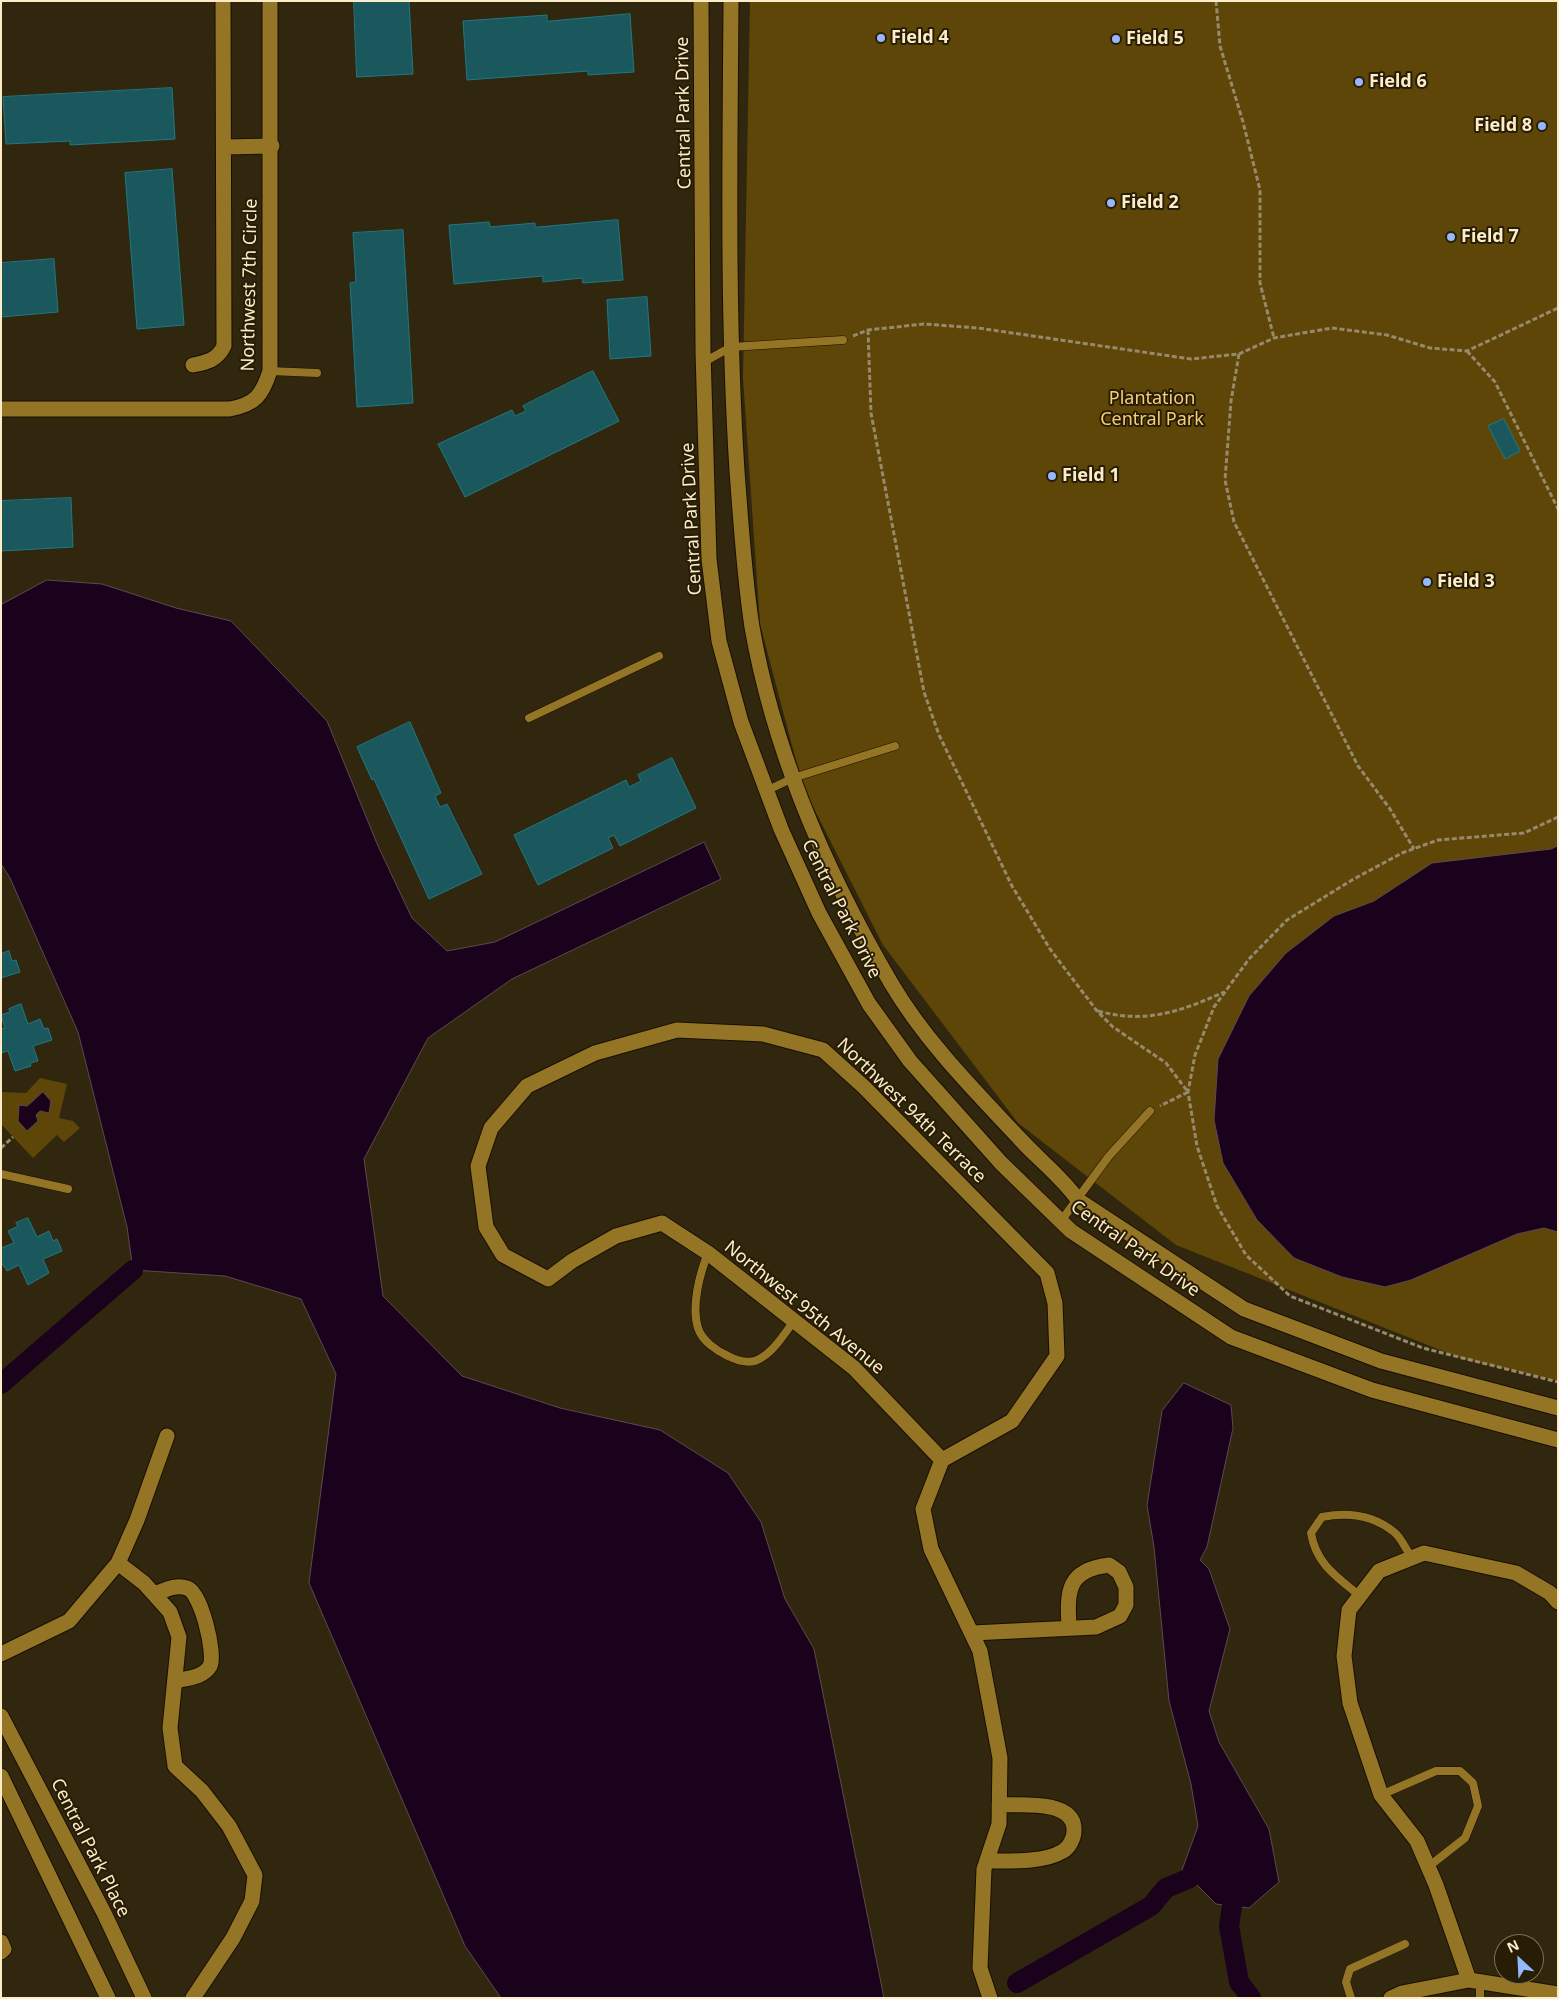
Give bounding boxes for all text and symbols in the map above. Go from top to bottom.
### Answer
place label: Field 4 [891,27,949,49]
place label: Field 5 [1126,28,1184,50]
marker: Field 4 [875,32,887,44]
marker: Field 5 [1110,33,1122,45]
street label: Central Park Drive [672,36,696,190]
place label: Field 6 [1369,71,1427,93]
marker: Field 6 [1353,76,1365,88]
place label: Field 8 [1474,115,1532,137]
marker: Field 8 [1536,120,1548,132]
place label: Field 2 [1121,192,1179,214]
marker: Field 2 [1105,197,1117,209]
street label: Northwest 7th Circle [238,198,262,372]
place label: Field 7 [1461,226,1519,248]
marker: Field 7 [1445,231,1457,243]
park label: Plantation Central Park [1100,388,1204,430]
street label: Central Park Drive [677,442,707,596]
place label: Field 1 [1062,465,1120,487]
marker: Field 1 [1046,470,1058,482]
place label: Field 3 [1437,571,1495,593]
marker: Field 3 [1421,576,1433,588]
street label: Central Park Drive [797,836,885,982]
street label: Northwest 94th Terrace [832,1034,990,1188]
street label: Central Park Drive [1066,1196,1204,1302]
street label: Northwest 95th Avenue [720,1237,888,1379]
street label: Central Park Place [46,1775,134,1921]
north arrow [1494,1934,1544,1984]
text: N [1504,1935,1522,1957]

